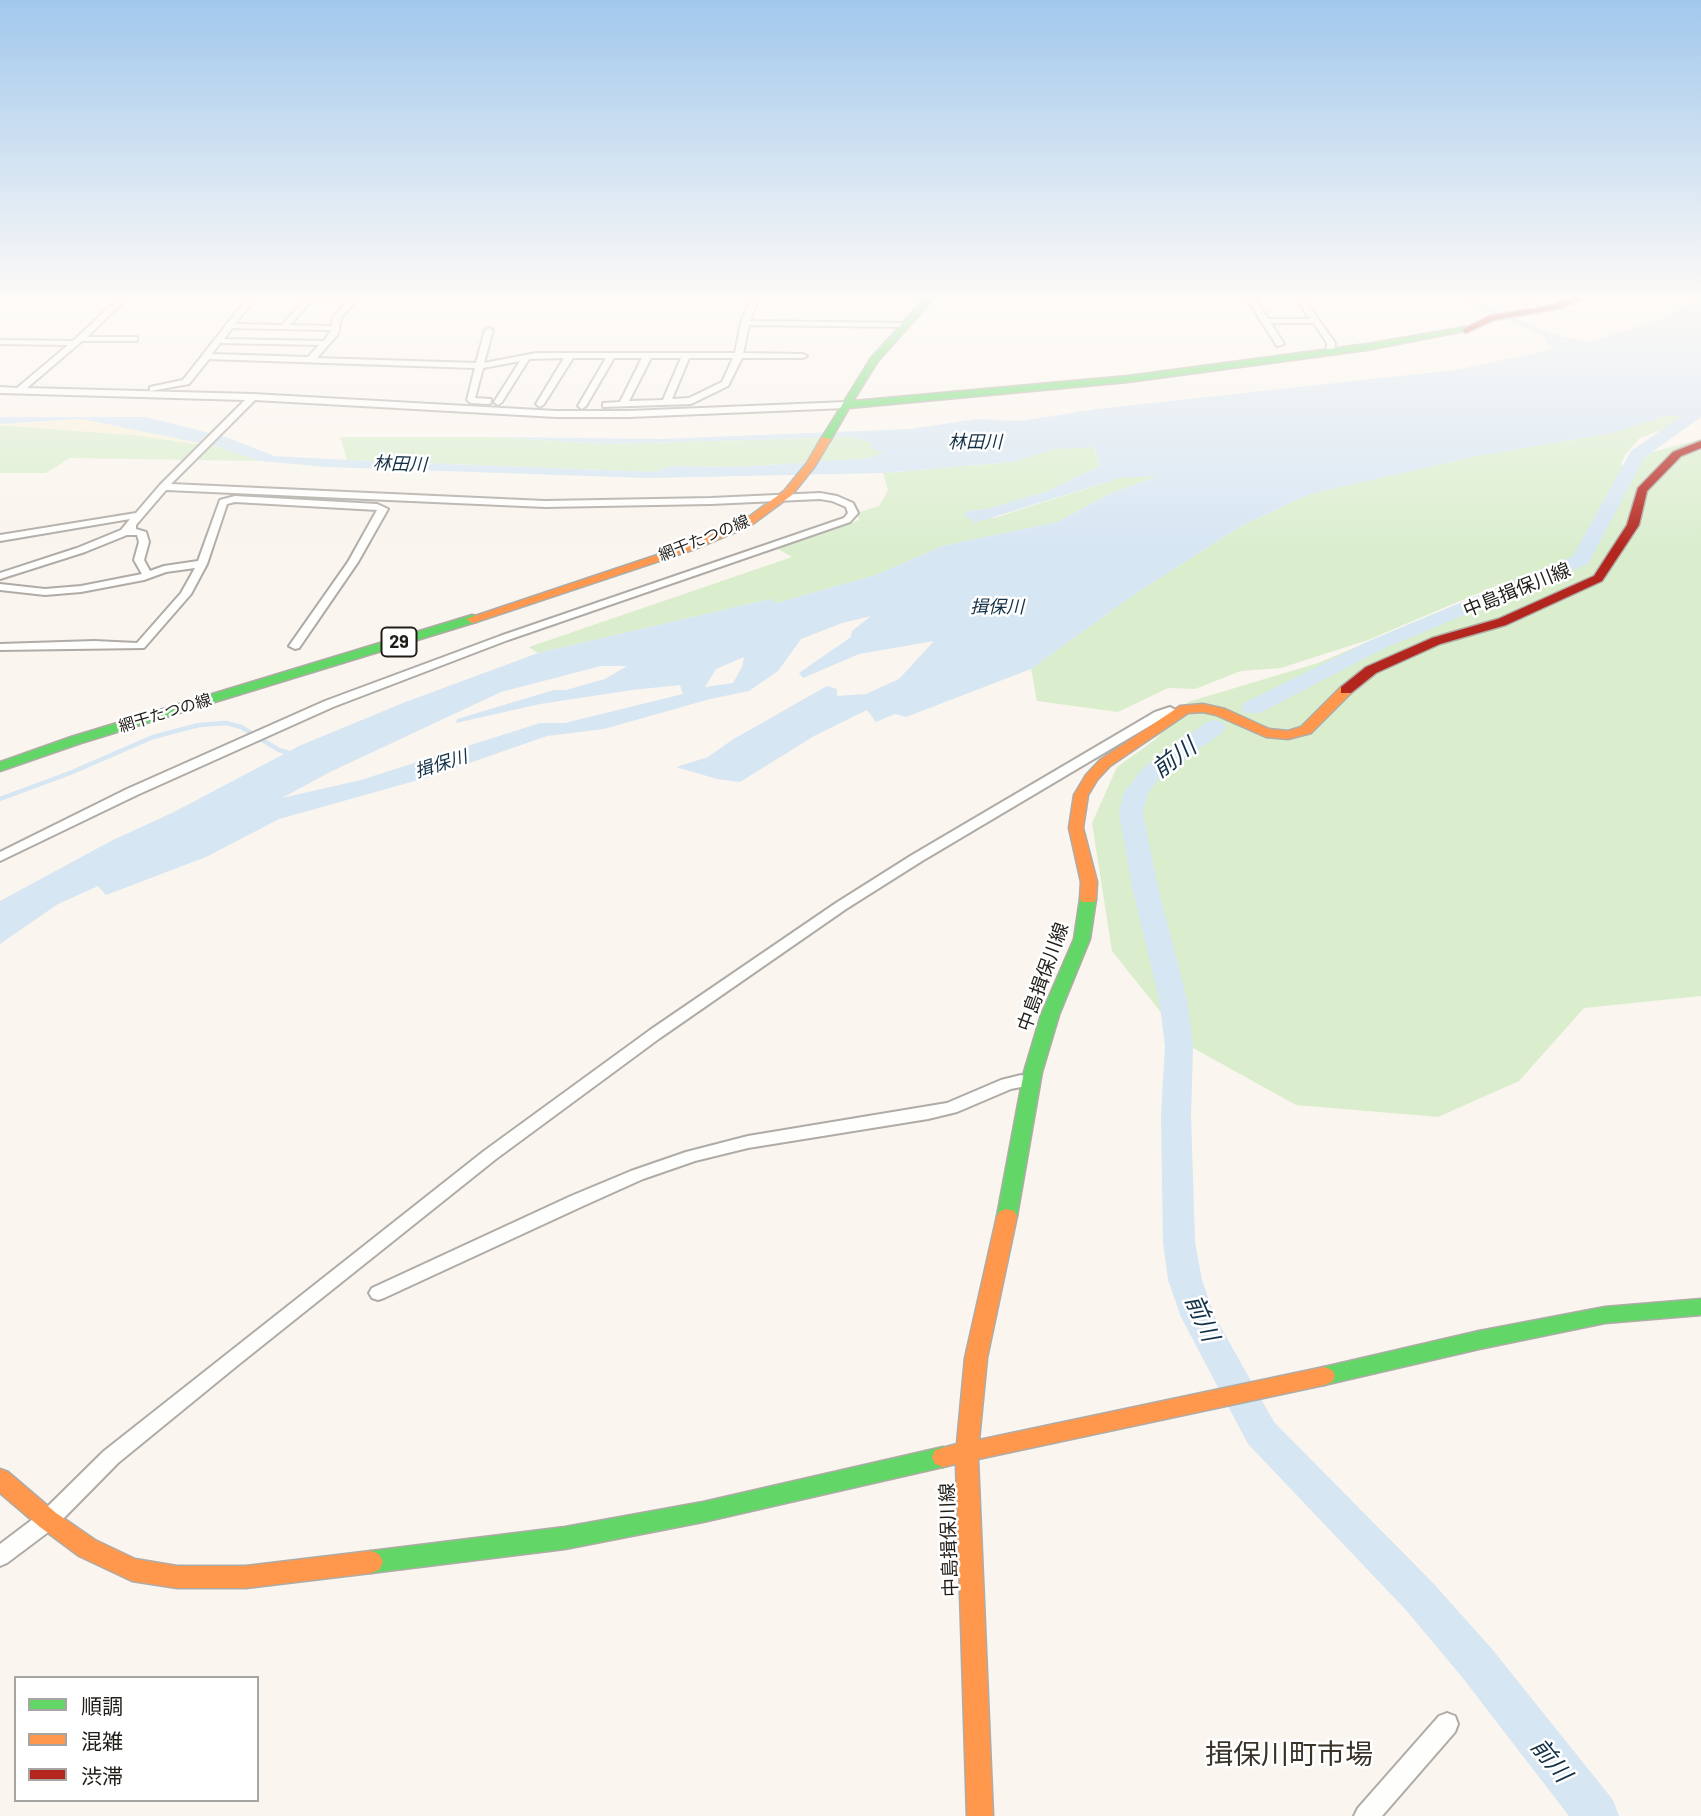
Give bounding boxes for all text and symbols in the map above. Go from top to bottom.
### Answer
water label: 林田川 [948,431,1002,453]
water label: 林田川 [373,452,427,476]
street label: 網干たつの線 [656,511,752,565]
street label: 中島揖保川線 [1460,558,1574,622]
water label: 揖保川 [970,596,1024,618]
road number: 29 [382,628,416,656]
street label: 網干たつの線 [116,690,214,736]
water label: 前川 [1146,732,1202,784]
water label: 揖保川 [412,746,470,782]
street label: 中島揖保川線 [1013,920,1073,1034]
water label: 前川 [1179,1290,1225,1346]
street label: 中島揖保川線 [936,1483,962,1597]
legend [14,1676,259,1802]
text: 順調 [81,1693,123,1718]
text: 混雑 [81,1728,123,1753]
water label: 前川 [1525,1732,1577,1788]
district label: 揖保川町市場 [1205,1738,1373,1772]
text: 渋滞 [81,1763,123,1788]

